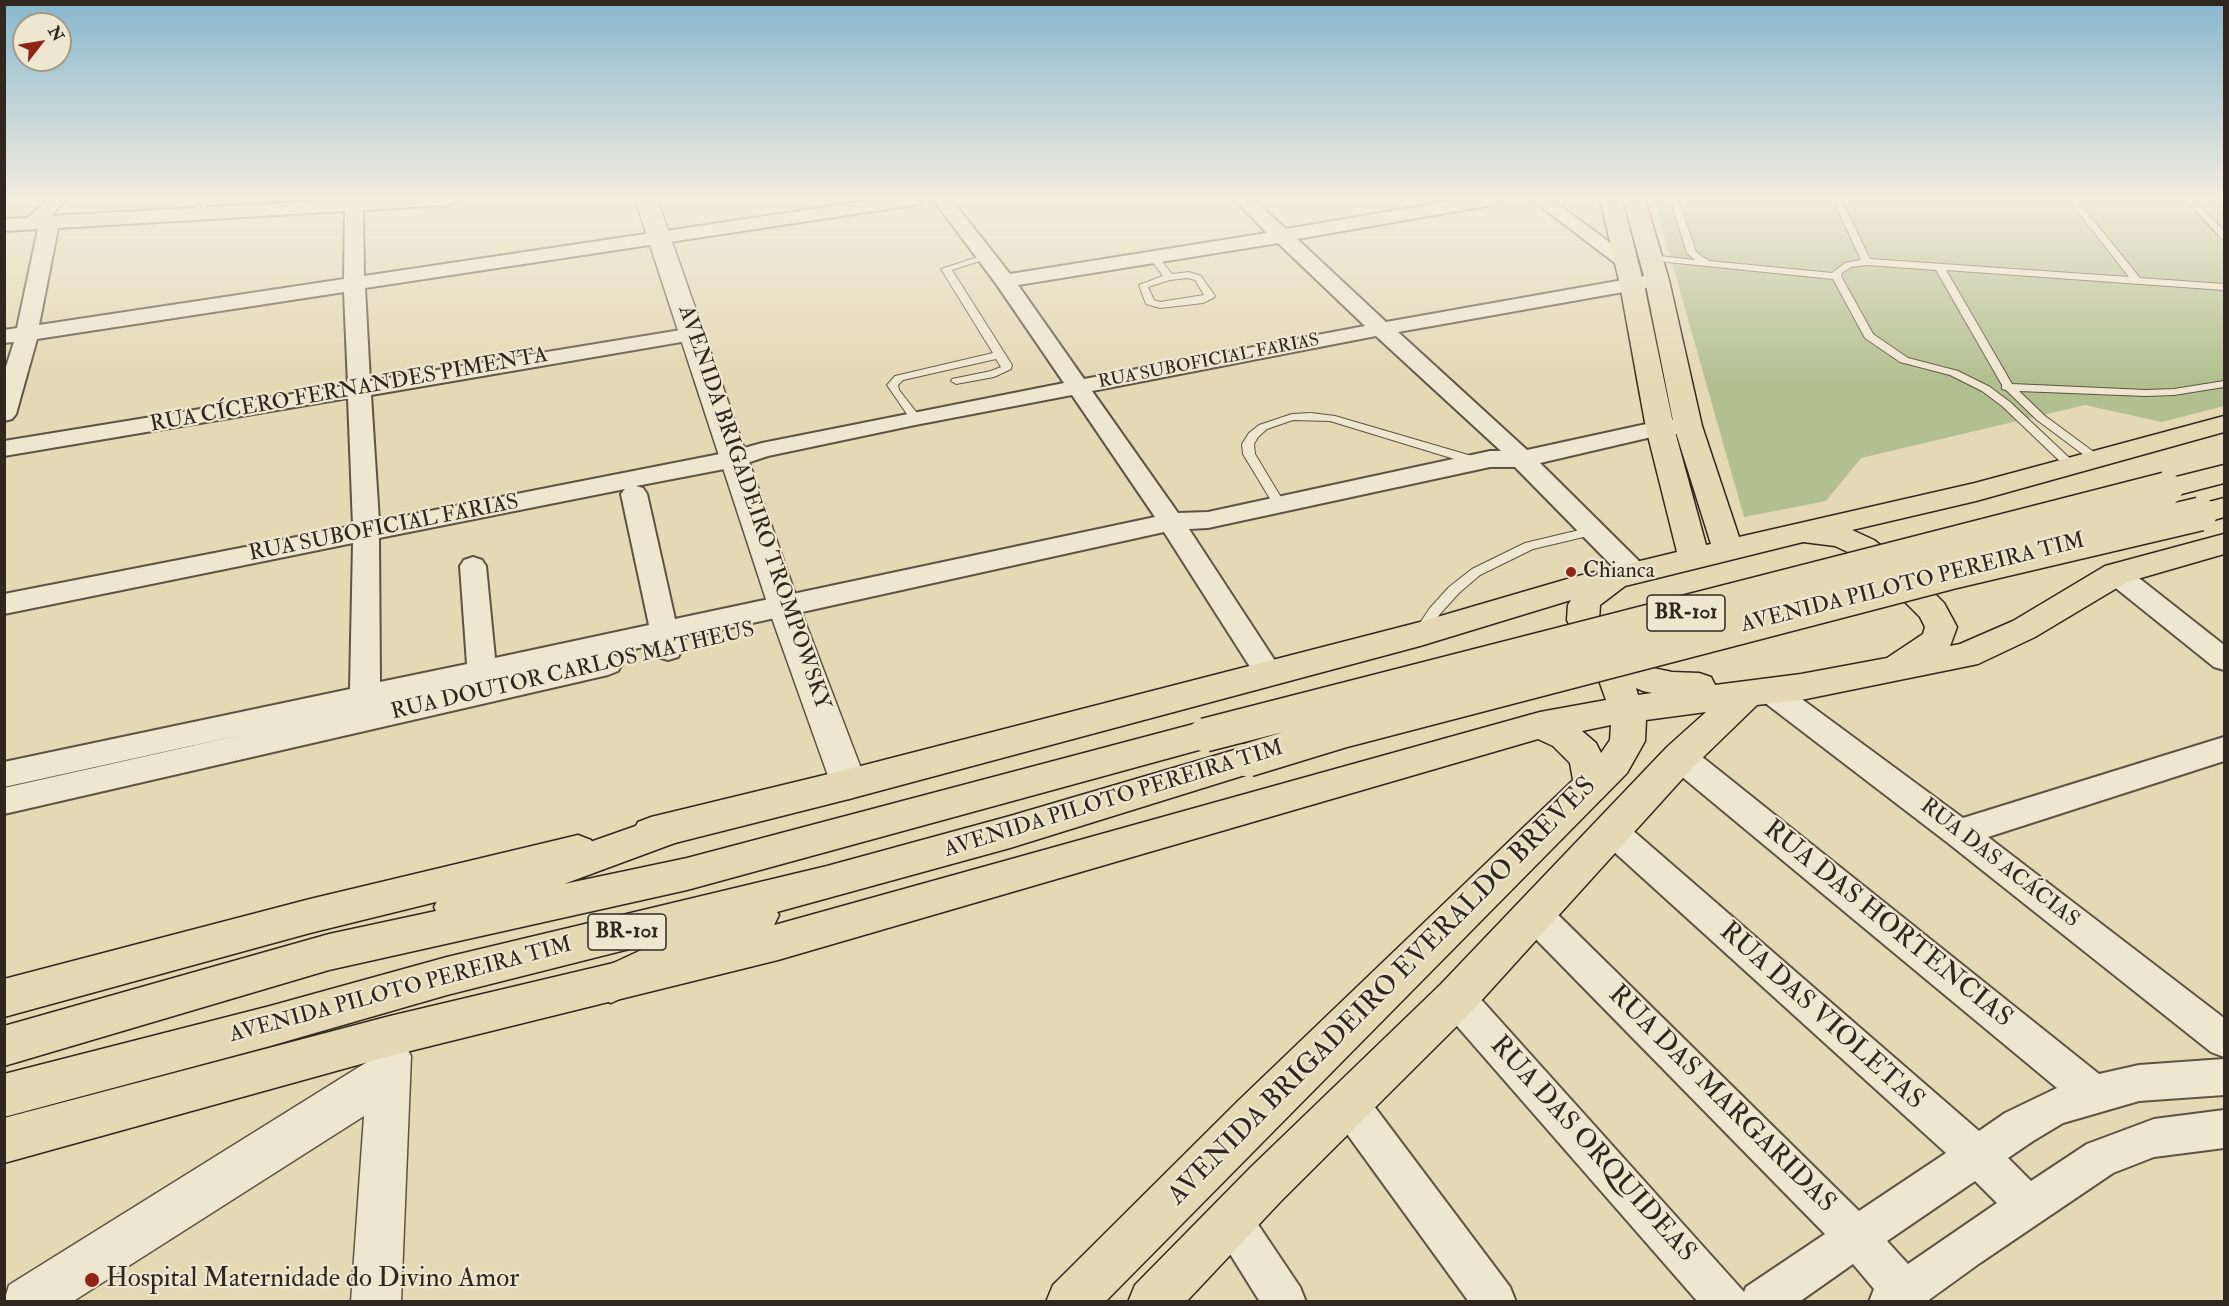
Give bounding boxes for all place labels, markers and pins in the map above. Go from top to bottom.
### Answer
place label: Chianca [1583,559,1655,585]
marker: Chianca [1564,565,1578,579]
place label: Hospital Maternidade do Divino Amor [106,1264,519,1296]
marker: Hospital Maternidade do Divino Amor [83,1271,101,1289]

